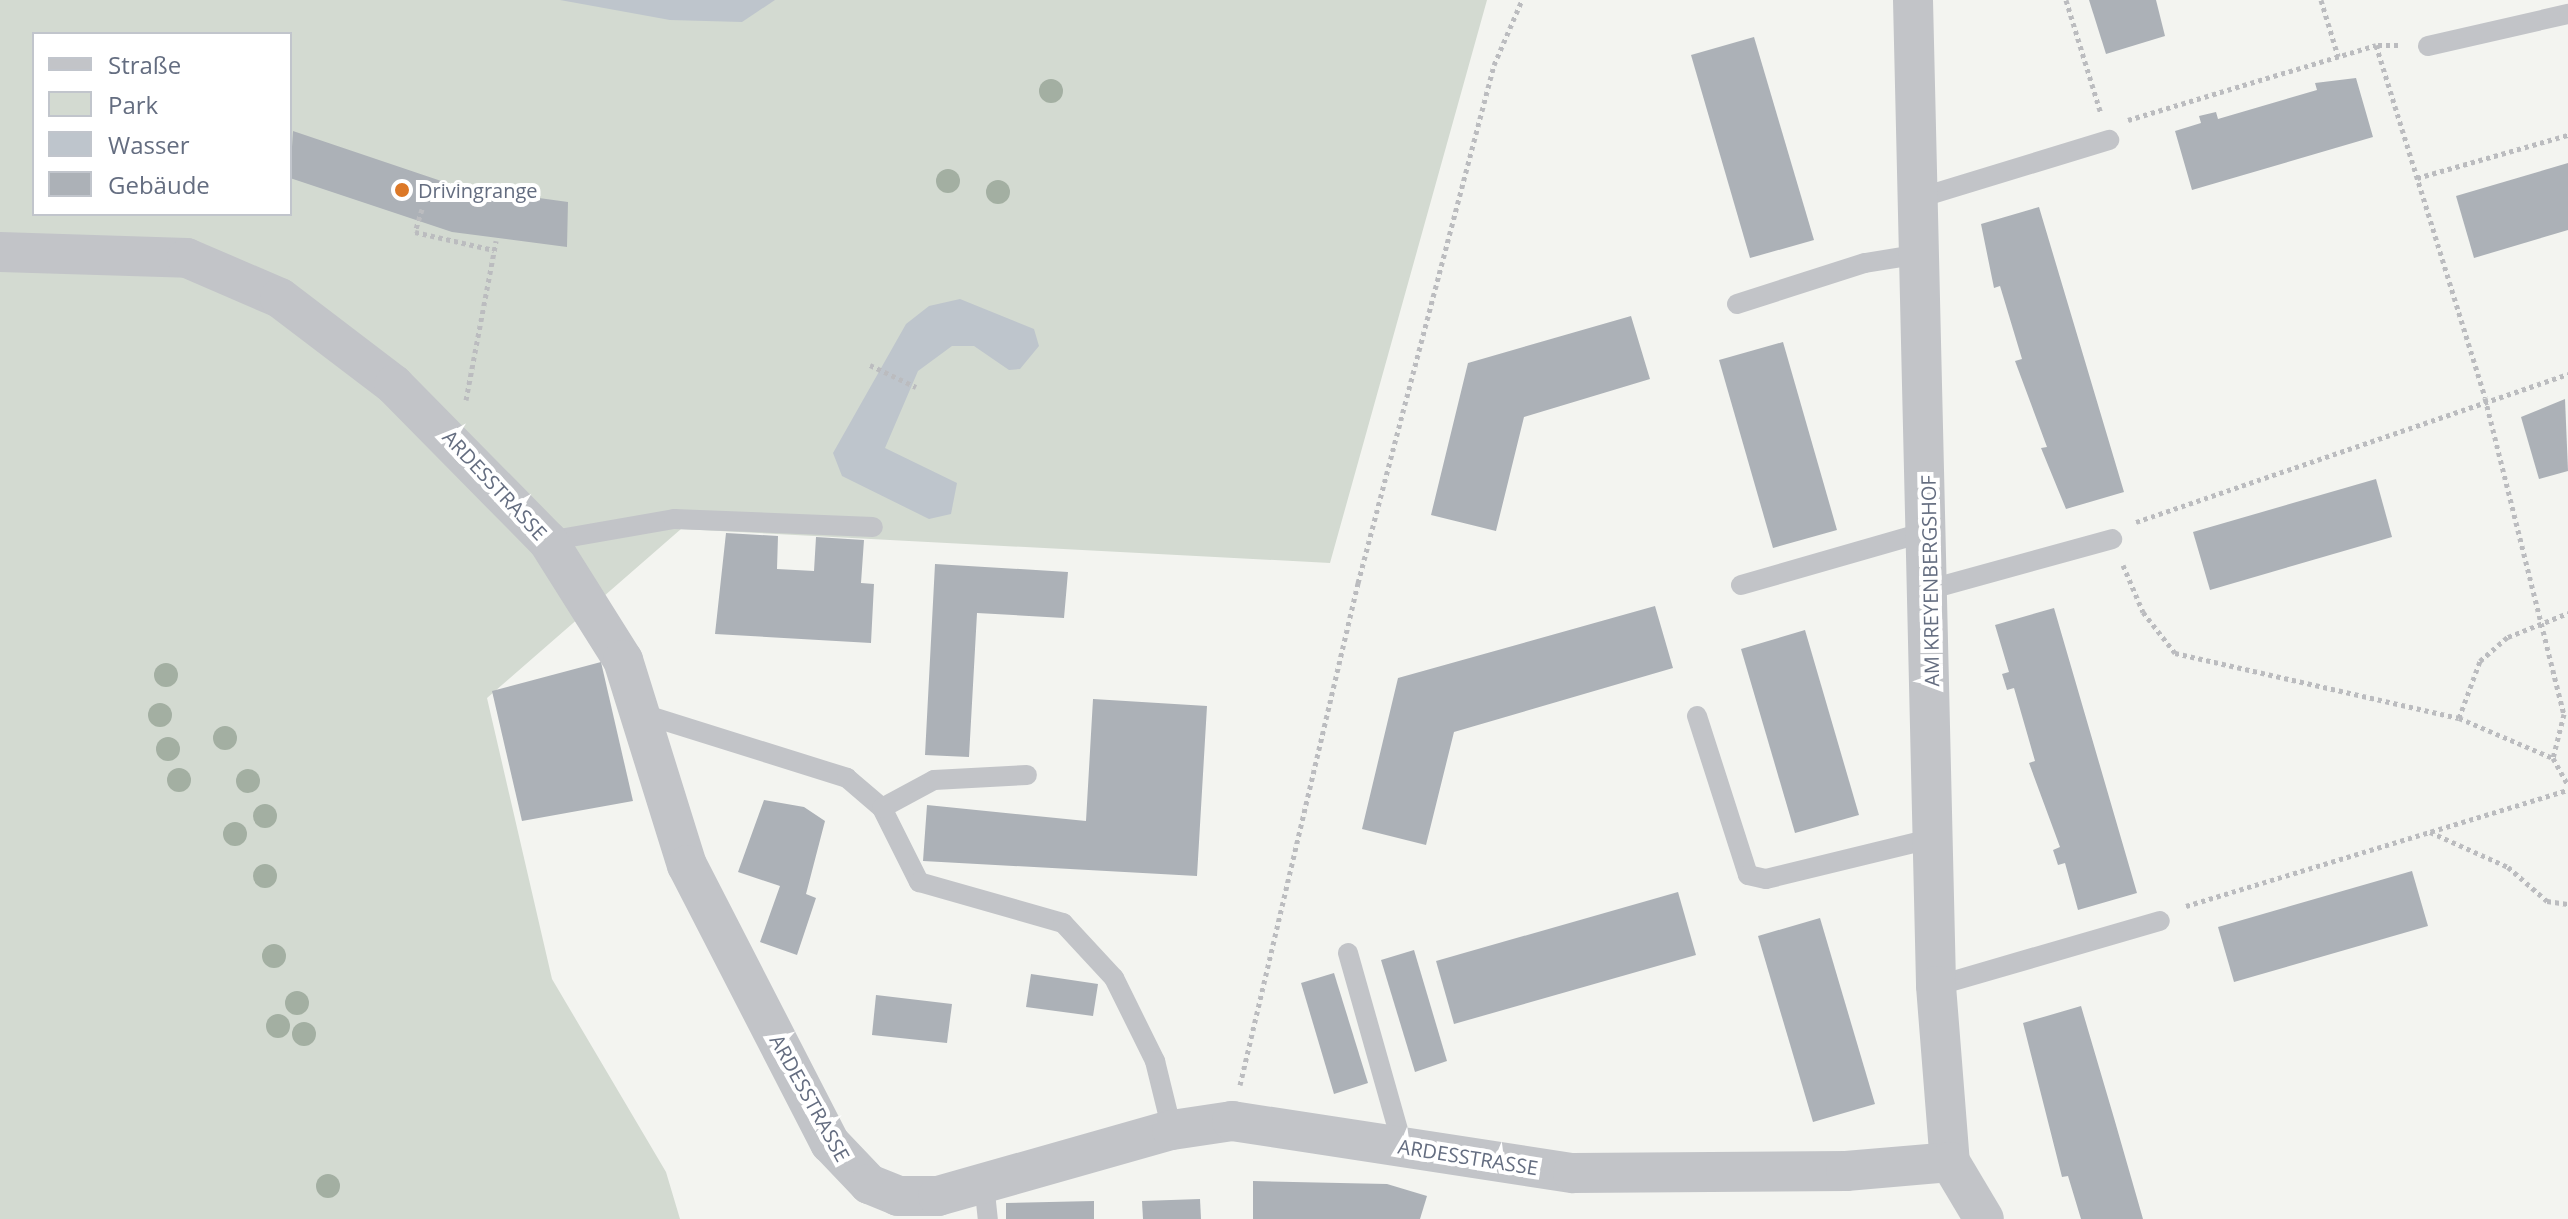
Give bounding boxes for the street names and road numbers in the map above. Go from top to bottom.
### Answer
street label: ARDESSTRASSE [438,425,552,545]
street label: AM KREYENBERGSHOF [1916,475,1944,687]
street label: ARDESSTRASSE [765,1030,855,1166]
street label: ARDESSTRASSE [1396,1134,1540,1180]

